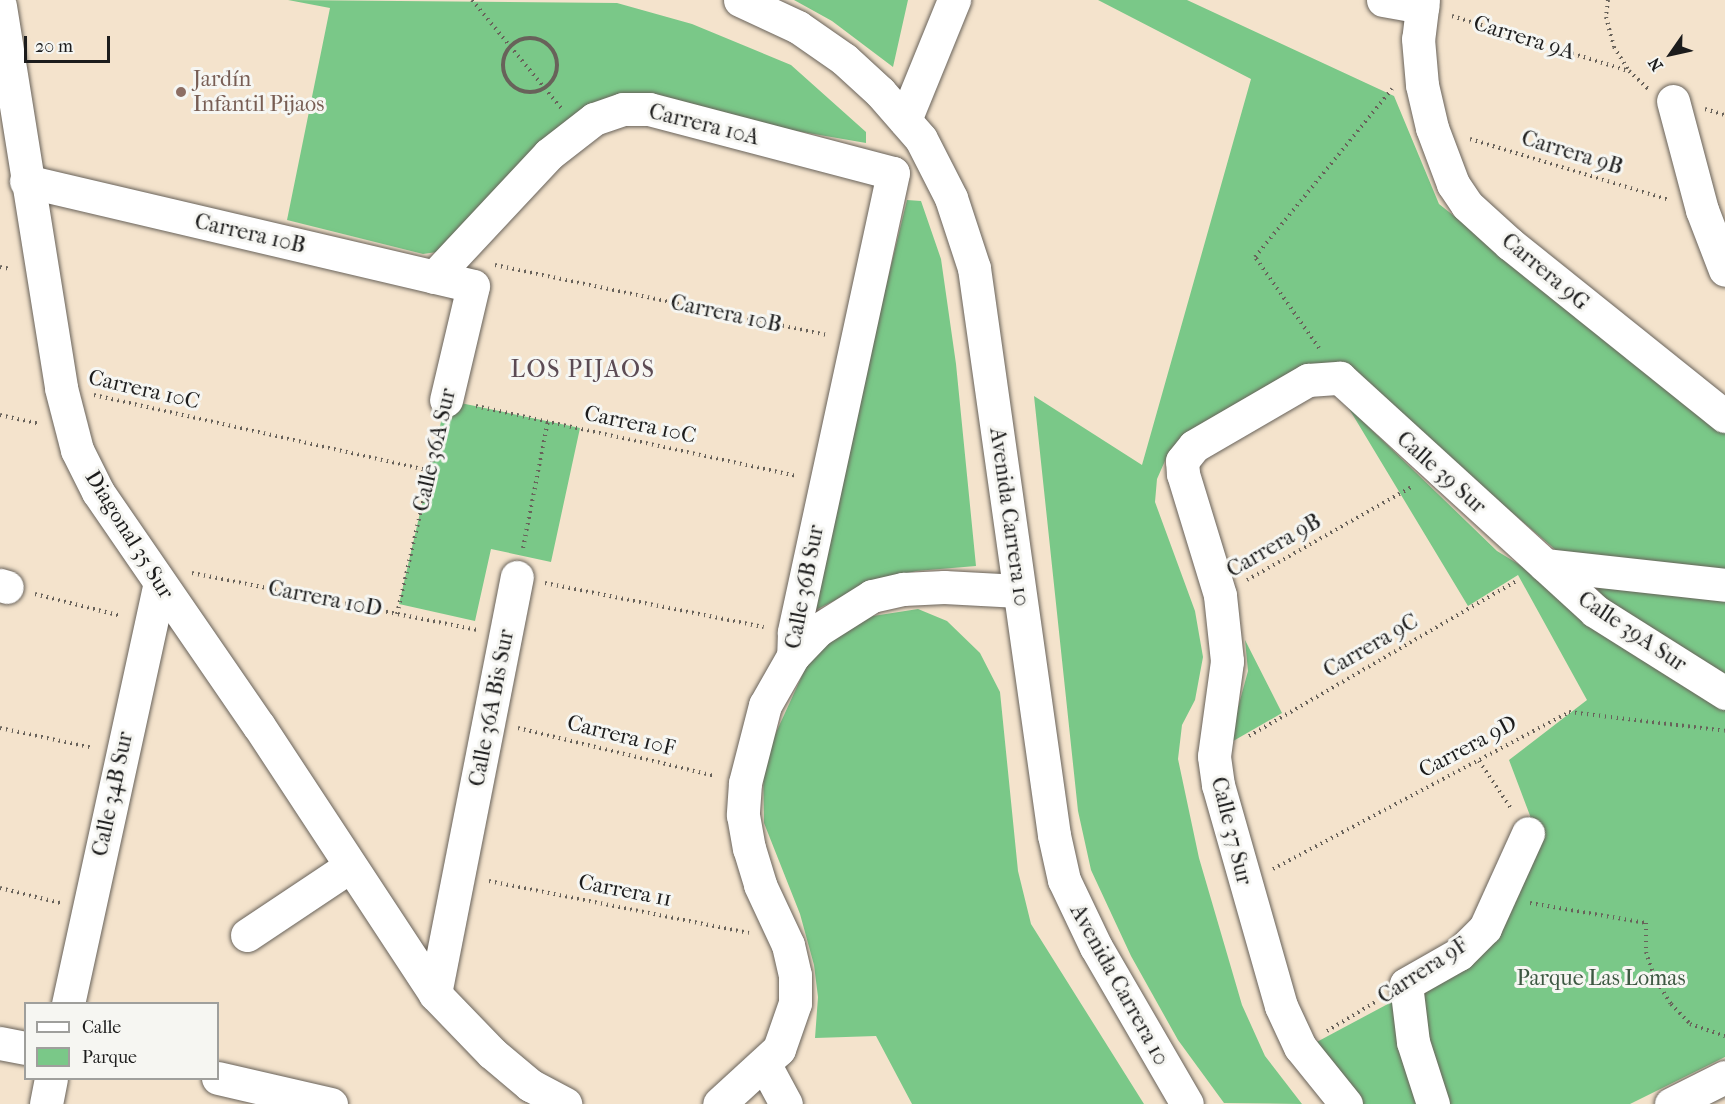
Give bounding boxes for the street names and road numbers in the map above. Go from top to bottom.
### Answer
street label: Carrera 9A [1470,10,1578,66]
street label: Carrera 10A [646,99,762,151]
street label: Carrera 9B [1518,125,1626,181]
street label: Carrera 10B [192,208,308,260]
street label: Carrera 9G [1496,228,1594,316]
street label: Carrera 10B [668,289,784,339]
street label: Carrera 10C [86,364,202,416]
street label: Calle 36A Sur [408,386,462,514]
street label: Carrera 10C [582,400,698,450]
street label: Avenida Carrera 10 [983,426,1035,608]
street label: Calle 39 Sur [1391,426,1491,520]
street label: Diagonal 35 Sur [79,466,179,604]
street label: Carrera 9B [1222,508,1326,584]
street label: Calle 36B Sur [780,523,830,651]
street label: Carrera 10D [266,575,384,623]
street label: Calle 39A Sur [1573,586,1691,678]
street label: Carrera 9C [1319,608,1423,684]
street label: Calle 36A Bis Sur [464,627,520,789]
street label: Carrera 10F [564,710,678,762]
street label: Carrera 9D [1415,710,1521,784]
street label: Calle 34B Sur [87,729,139,859]
street label: Calle 37 Sur [1205,774,1257,888]
street label: Carrera 11 [576,869,674,913]
street label: Avenida Carrera 10 [1064,900,1174,1070]
street label: Carrera 9F [1373,932,1473,1010]

